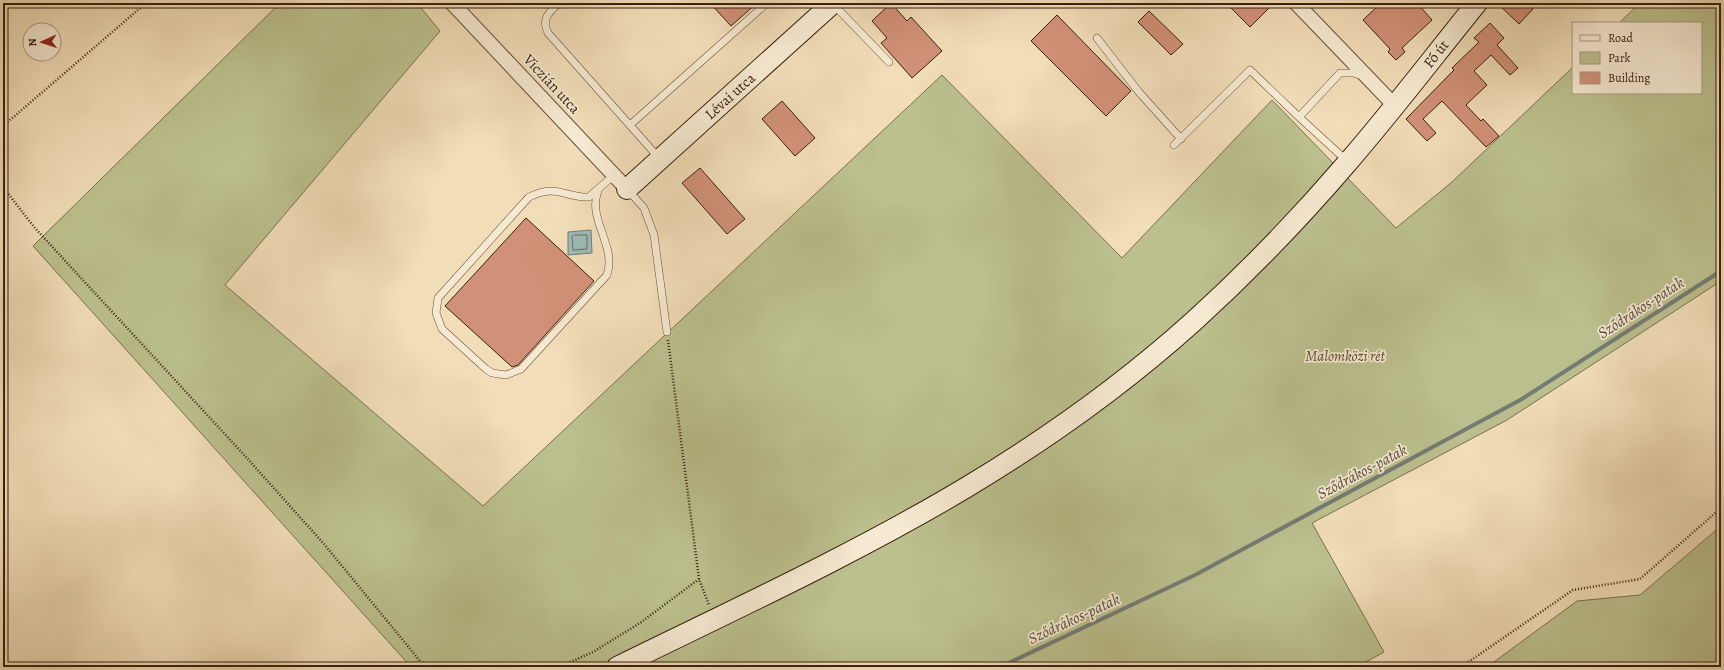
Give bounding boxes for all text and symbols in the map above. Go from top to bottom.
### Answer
north arrow [22,22,62,62]
legend [1572,22,1702,94]
text: Road [1608,30,1634,46]
street label: Fő út [1419,36,1453,72]
text: N [25,38,40,47]
street label: Viczián utca [519,49,585,118]
text: Park [1608,50,1631,66]
street label: Lévai utca [701,68,759,124]
text: Building [1608,70,1650,86]
water label: Sződrákos-patak [1594,272,1688,344]
park label: Malomközi rét [1305,346,1385,366]
water label: Sződrákos-patak [1313,439,1411,505]
water label: Sződrákos-patak [1025,588,1123,650]

